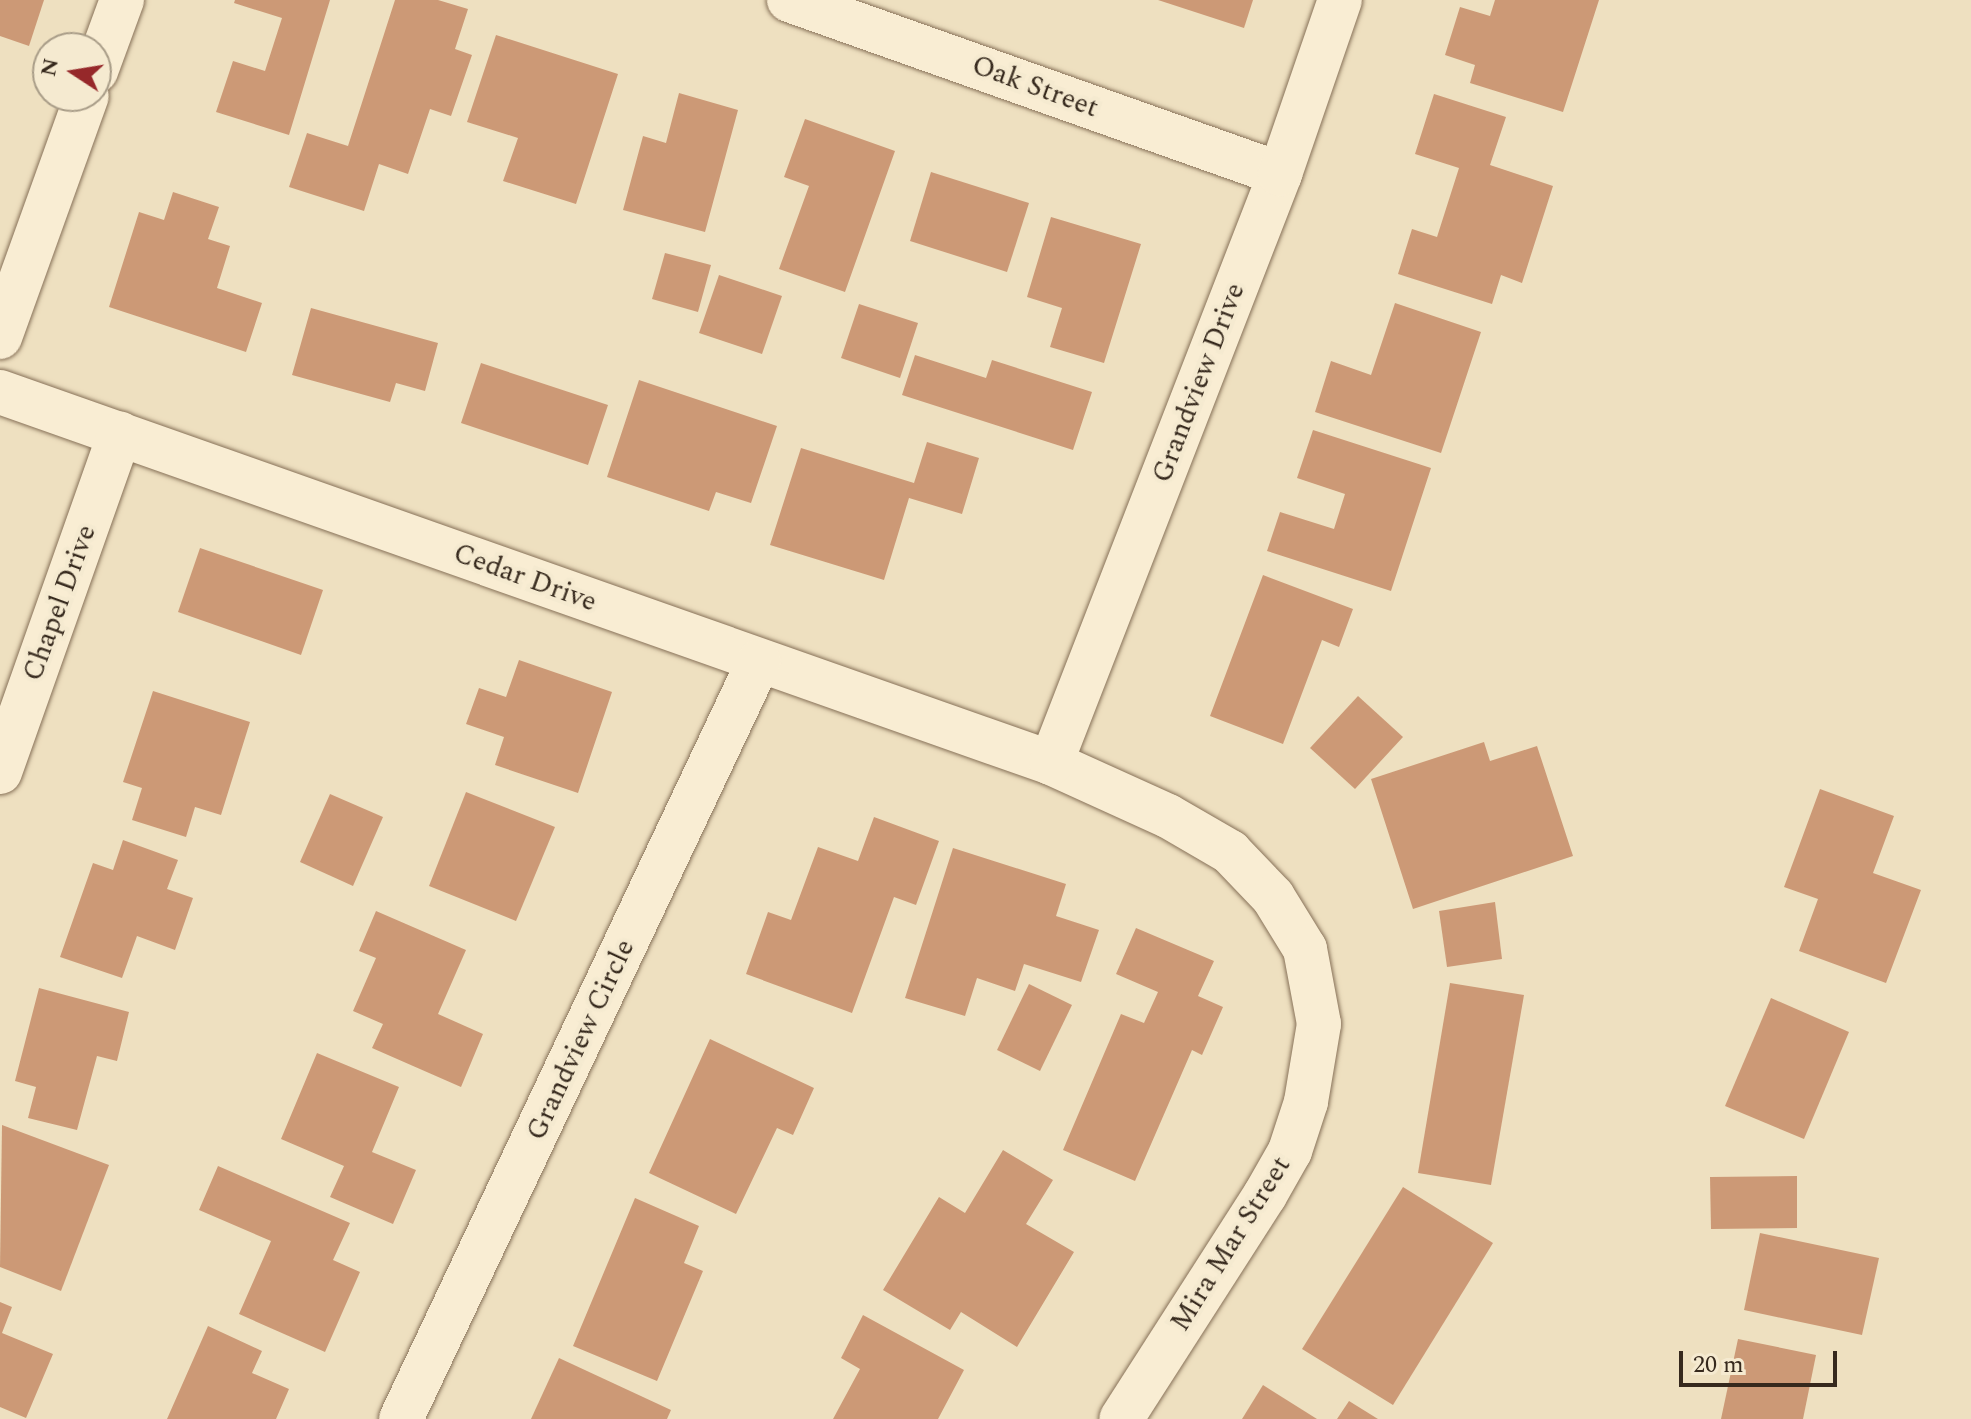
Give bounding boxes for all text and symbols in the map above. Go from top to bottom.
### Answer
north arrow [32,32,112,112]
street label: Oak Street [967,49,1103,125]
text: N [32,55,68,80]
street label: Grandview Drive [1146,279,1252,487]
street label: Chapel Drive [16,520,104,686]
street label: Cedar Drive [449,537,601,619]
street label: Grandview Circle [520,934,642,1146]
street label: Mira Mar Street [1164,1150,1298,1338]
scale bar [1683,1335,1841,1385]
text: 20 m [1693,1347,1744,1383]

